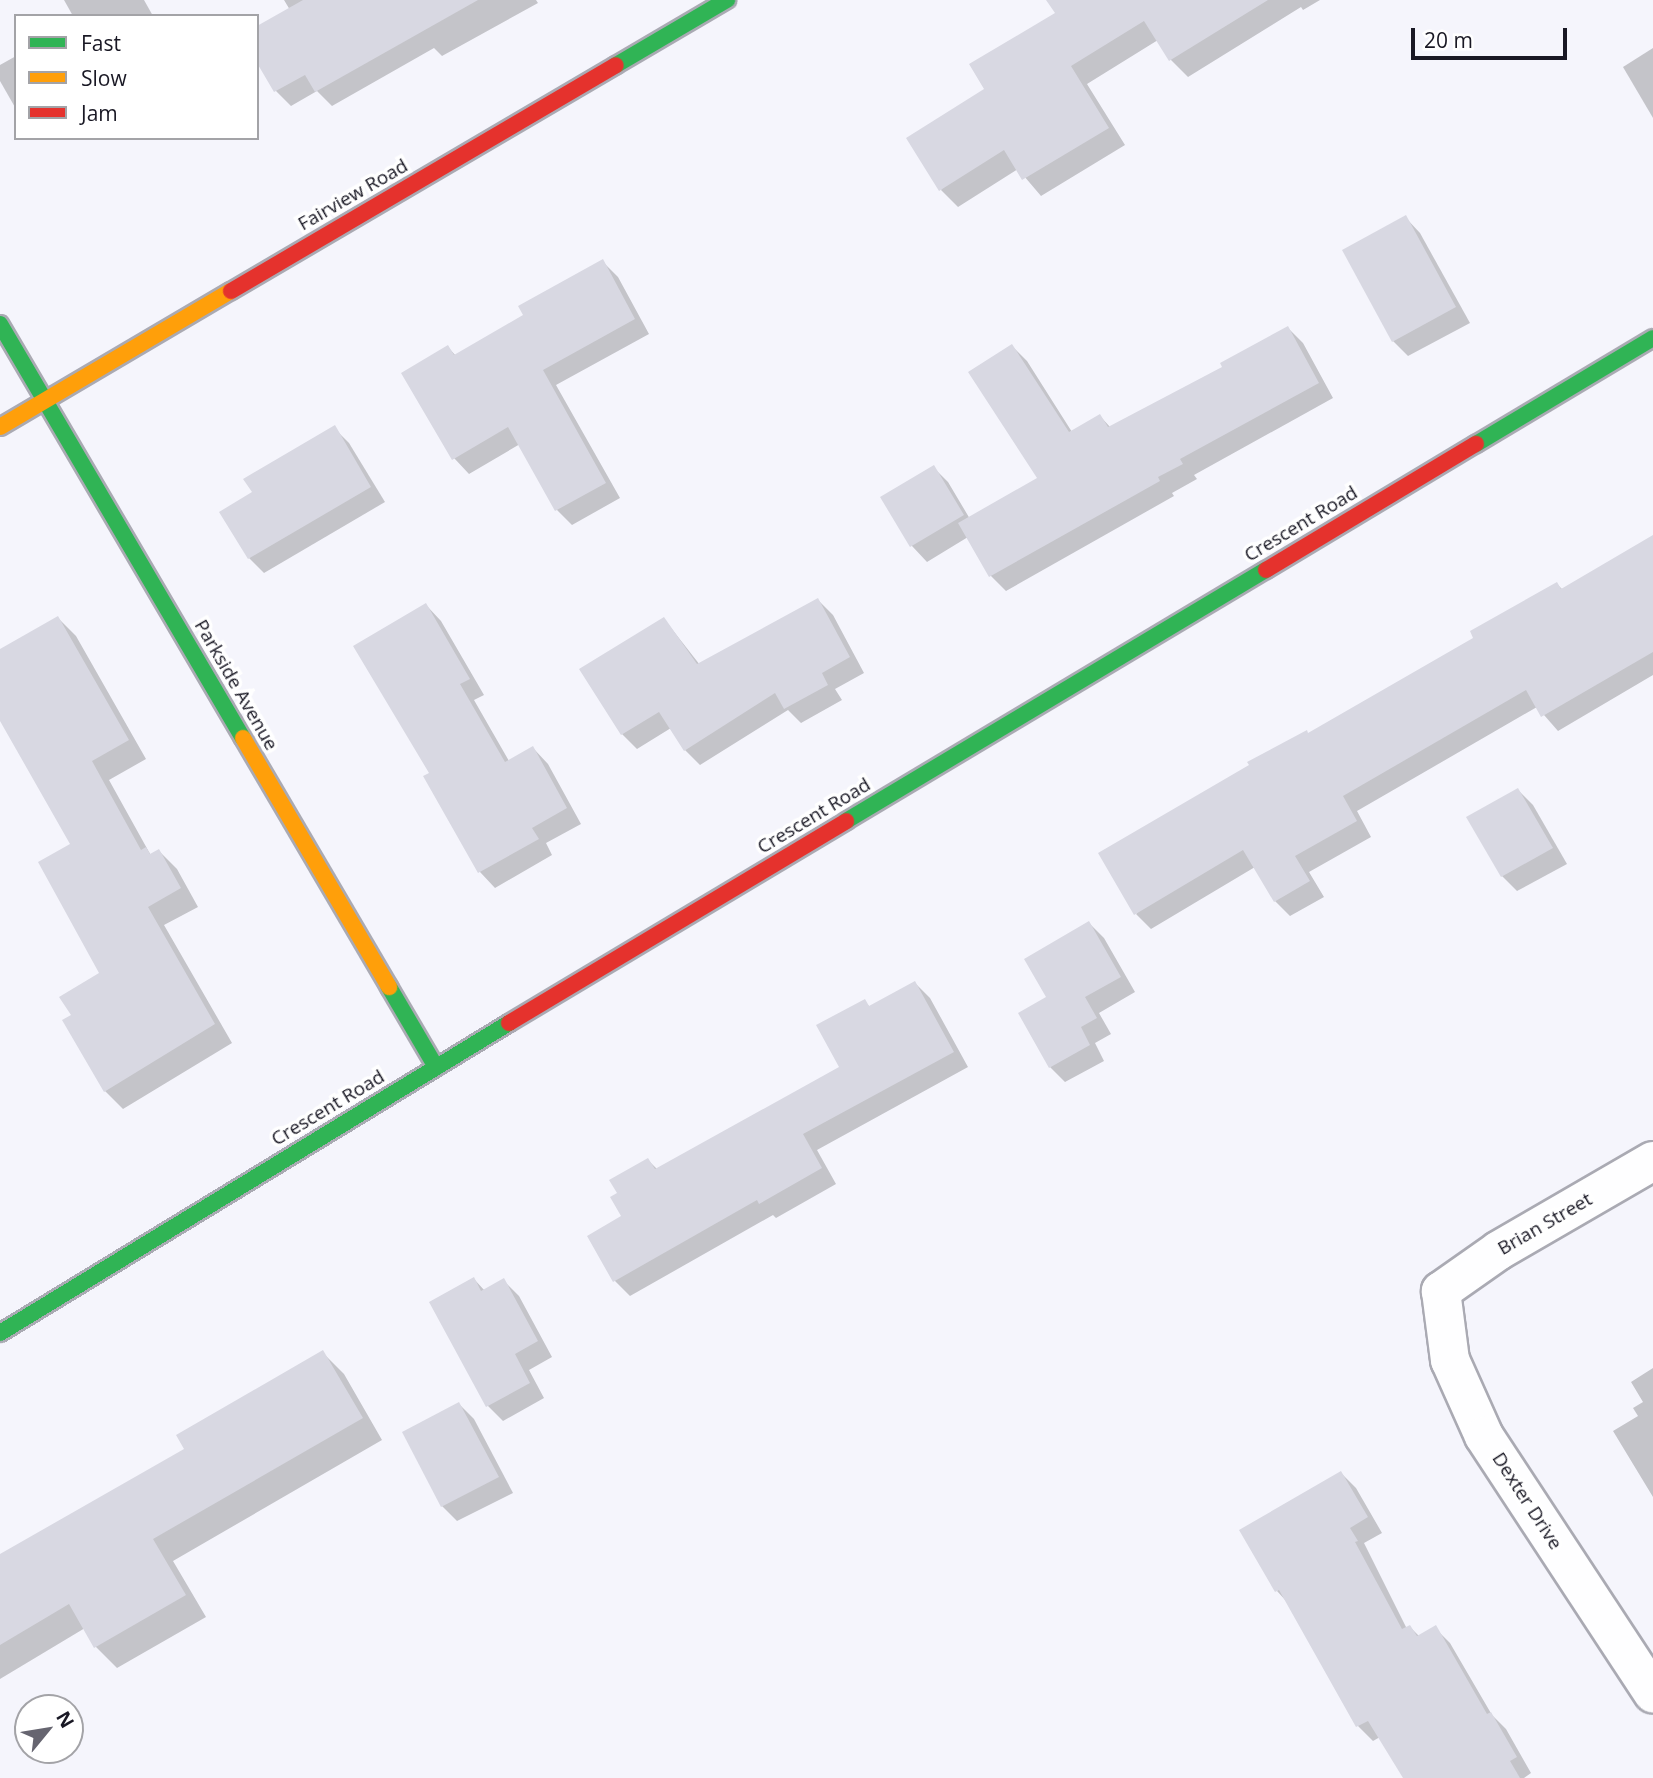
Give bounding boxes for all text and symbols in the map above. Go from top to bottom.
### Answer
legend [14,14,259,140]
scale bar [1415,14,1571,58]
text: 20 m [1424,26,1473,54]
text: Fast [81,29,121,57]
text: Slow [81,64,127,92]
text: Jam [81,99,118,127]
street label: Fairview Road [294,154,412,236]
street label: Crescent Road [1240,481,1362,567]
street label: Parkside Avenue [189,616,283,754]
street label: Crescent Road [753,773,875,859]
street label: Crescent Road [267,1065,389,1151]
street label: Brian Street [1494,1188,1596,1260]
street label: Dexter Drive [1487,1448,1567,1554]
north arrow [14,1694,84,1764]
text: N [50,1706,81,1733]

